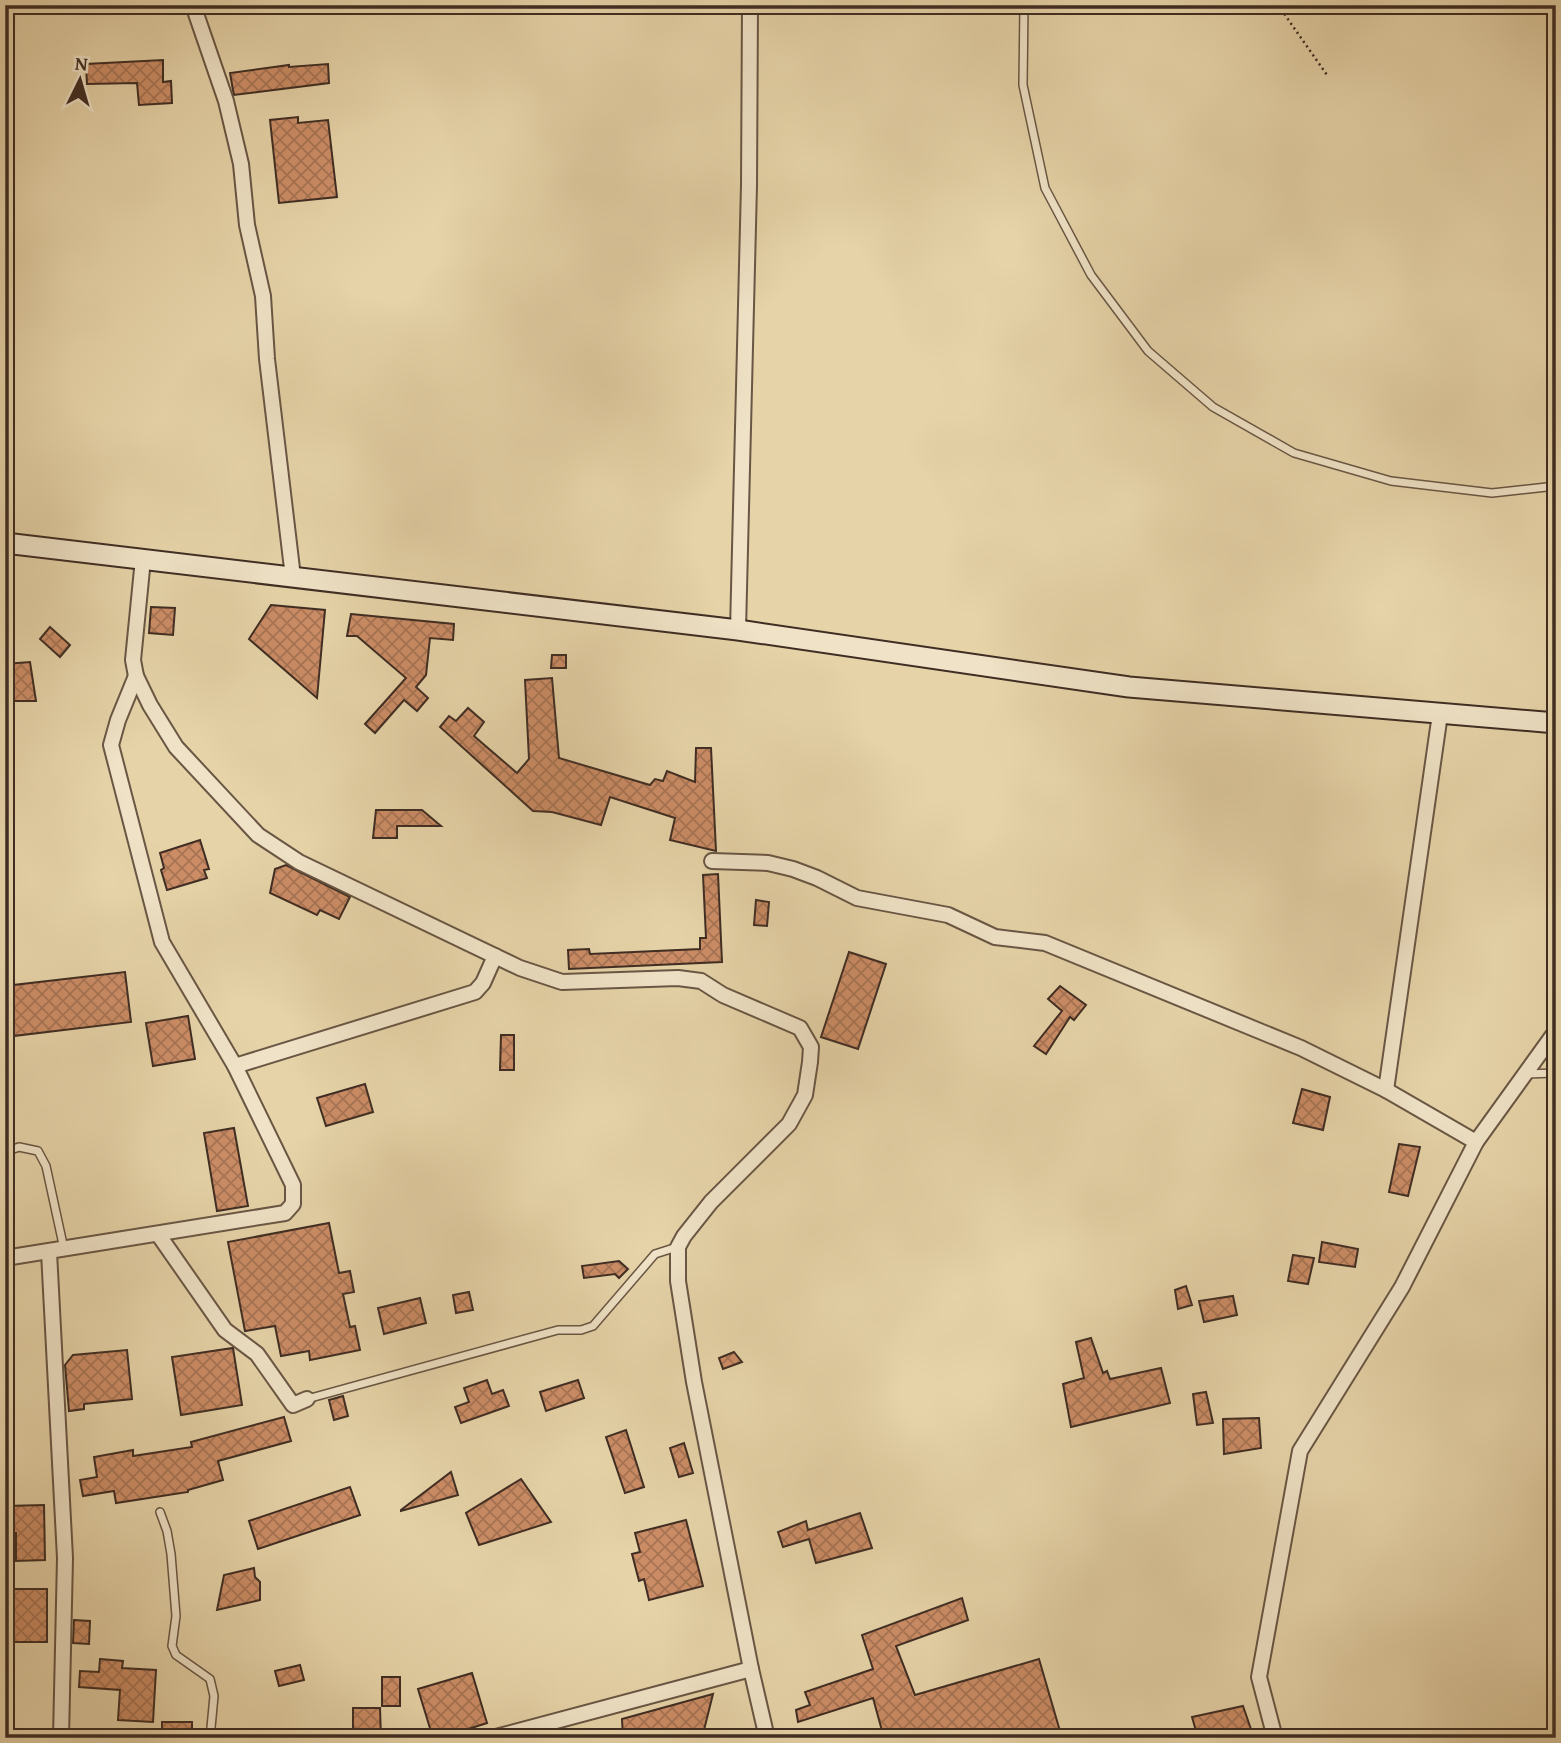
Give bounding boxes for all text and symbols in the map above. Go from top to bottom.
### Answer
north arrow [46,46,116,116]
text: N [74,49,89,78]

